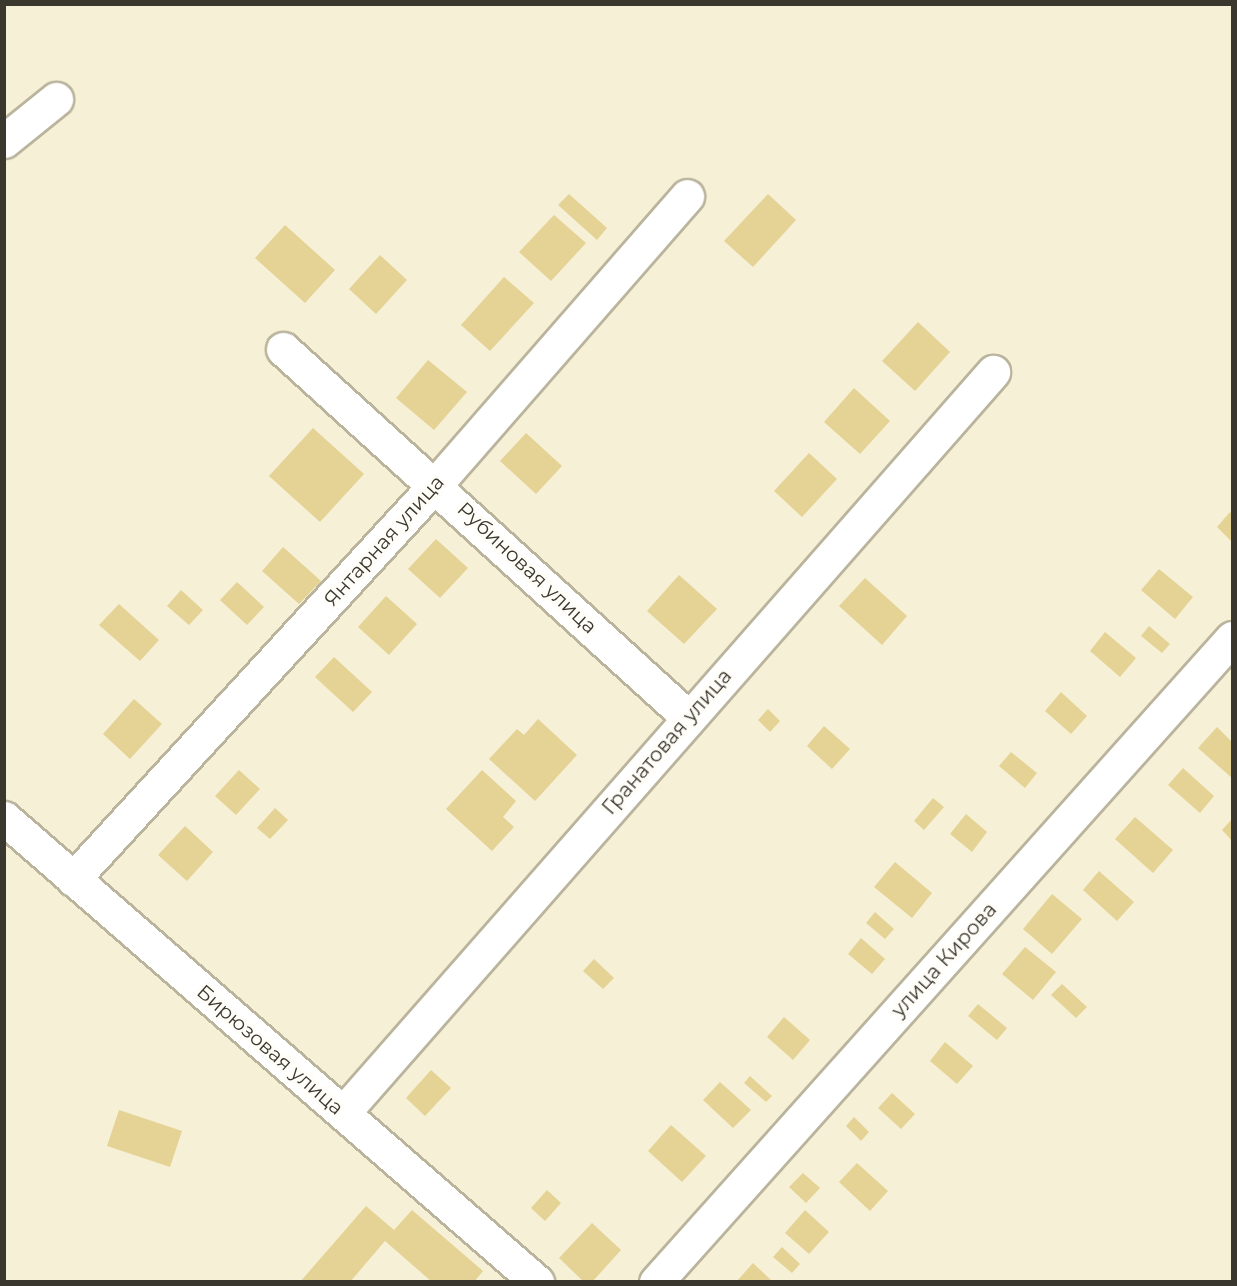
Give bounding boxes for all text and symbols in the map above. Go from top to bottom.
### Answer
street label: Янтарная улица [319,471,449,611]
street label: Рубиновая улица [452,497,602,639]
street label: Гранатовая улица [597,664,737,820]
street label: улица Кирова [886,898,1002,1022]
street label: Бирюзовая улица [192,980,348,1120]

